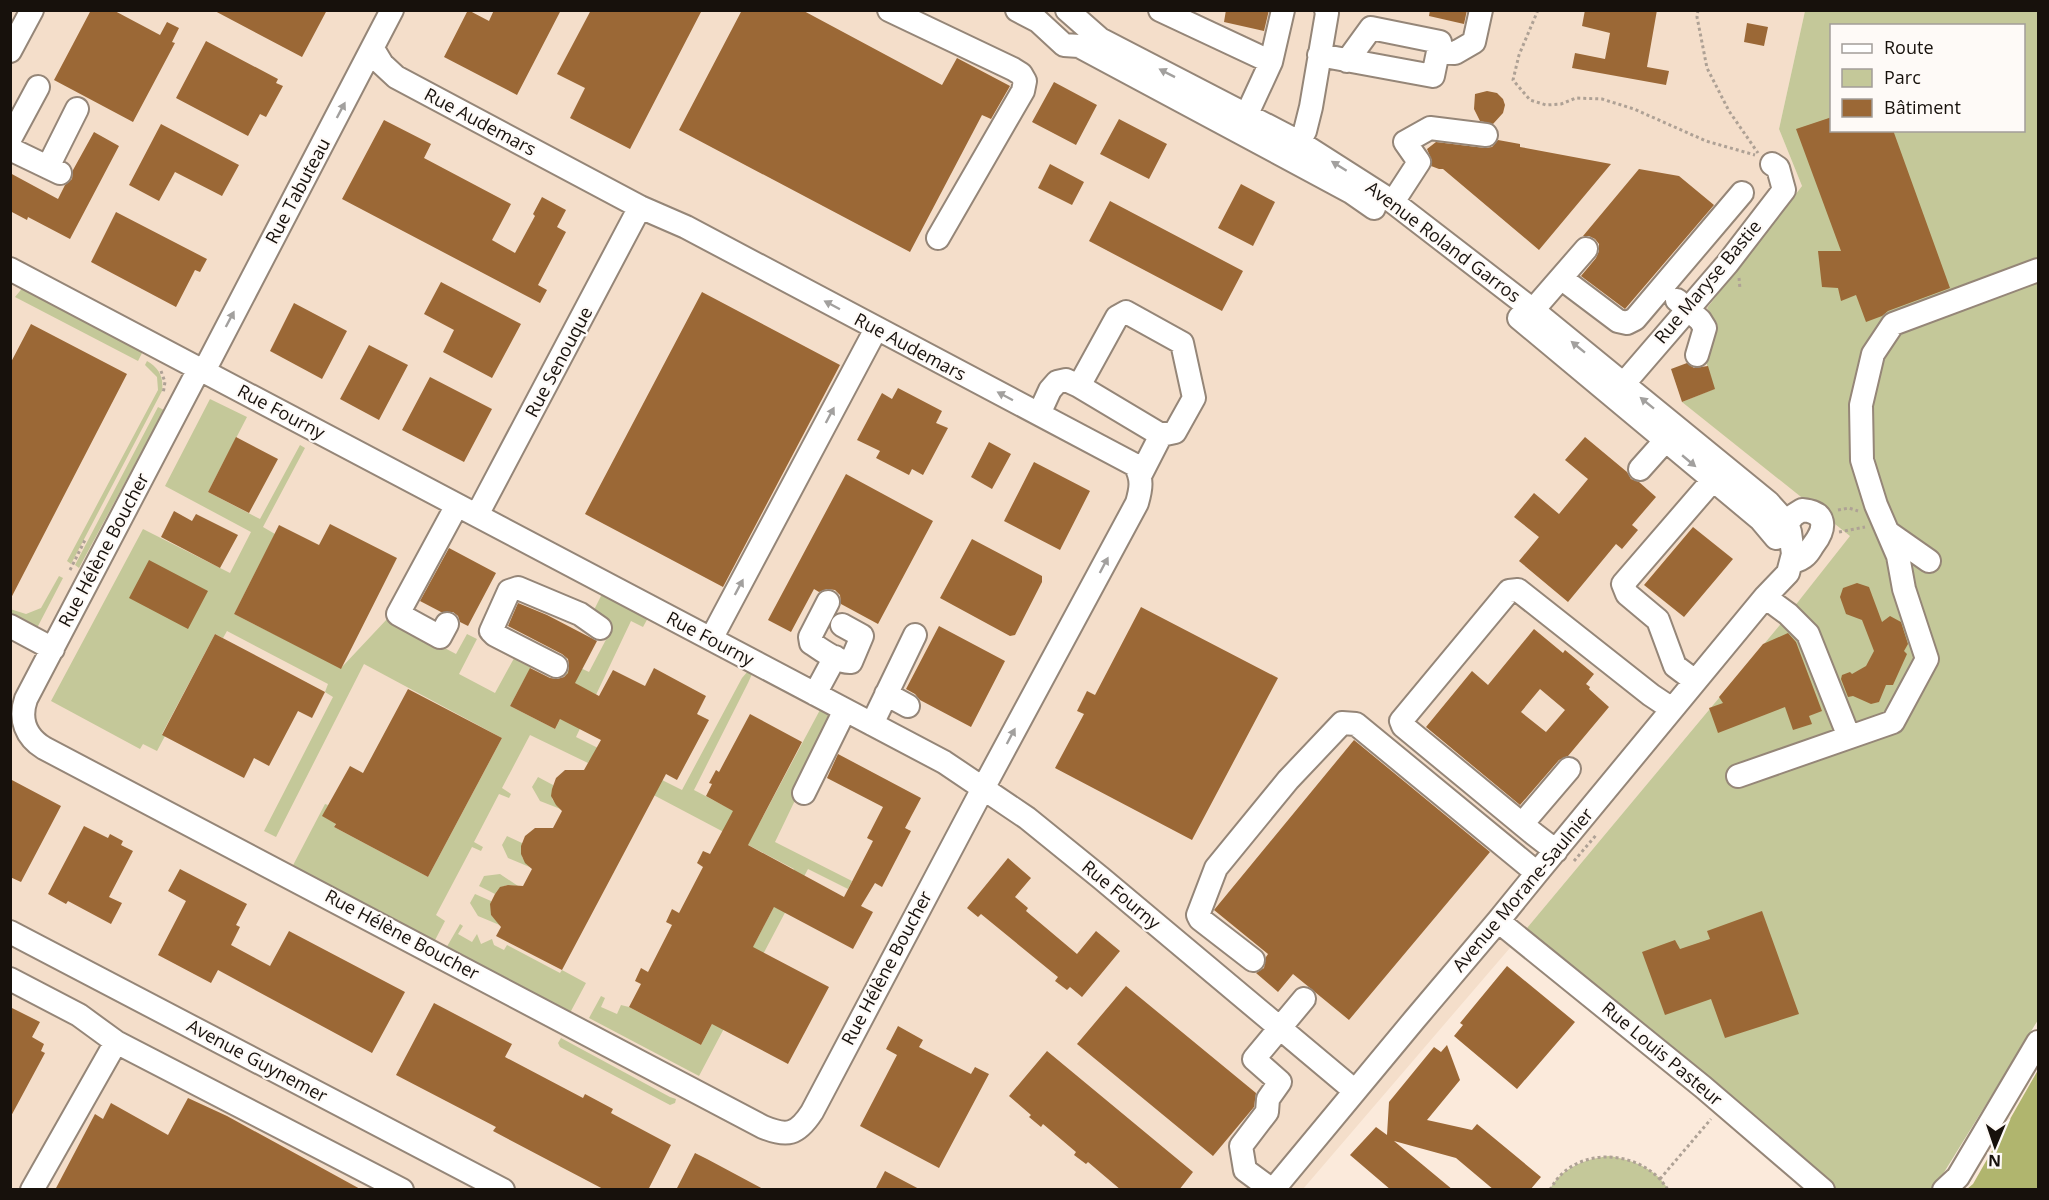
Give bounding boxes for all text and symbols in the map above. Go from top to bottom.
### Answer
legend [1830,24,2025,132]
text: Route [1884,35,1934,59]
text: Parc [1884,65,1921,89]
one-way arrow [1159,69,1176,78]
street label: Rue Audemars [421,82,540,161]
text: Bâtiment [1884,95,1961,119]
one-way arrow [336,101,346,118]
street label: Rue Tabuteau [259,133,335,248]
one-way arrow [1331,161,1347,172]
street label: Avenue Roland Garros [1361,175,1526,307]
street label: Rue Maryse Bastie [1649,215,1766,348]
one-way arrow [823,300,840,310]
street label: Rue Senouque [519,302,597,421]
street label: Rue Audemars [851,307,970,386]
one-way arrow [225,310,235,327]
one-way arrow [1570,340,1586,353]
street label: Rue Fourny [234,378,330,445]
one-way arrow [996,391,1013,401]
one-way arrow [1640,397,1655,410]
one-way arrow [826,407,835,424]
one-way arrow [1681,455,1697,468]
street label: Rue Hélène Boucher [52,468,154,631]
one-way arrow [1099,556,1109,573]
one-way arrow [734,579,744,596]
street label: Rue Fourny [663,605,759,672]
one-way arrow [1006,727,1016,744]
street label: Avenue Morane-Saulnier [1446,802,1598,976]
street label: Rue Fourny [1077,854,1167,935]
street label: Rue Hélène Boucher [321,883,484,985]
street label: Rue Hélène Boucher [835,886,937,1049]
street label: Rue Louis Pasteur [1597,996,1728,1111]
street label: Avenue Guynemer [183,1013,332,1108]
north arrow [1965,1116,2025,1176]
text: N [1988,1150,2001,1172]

